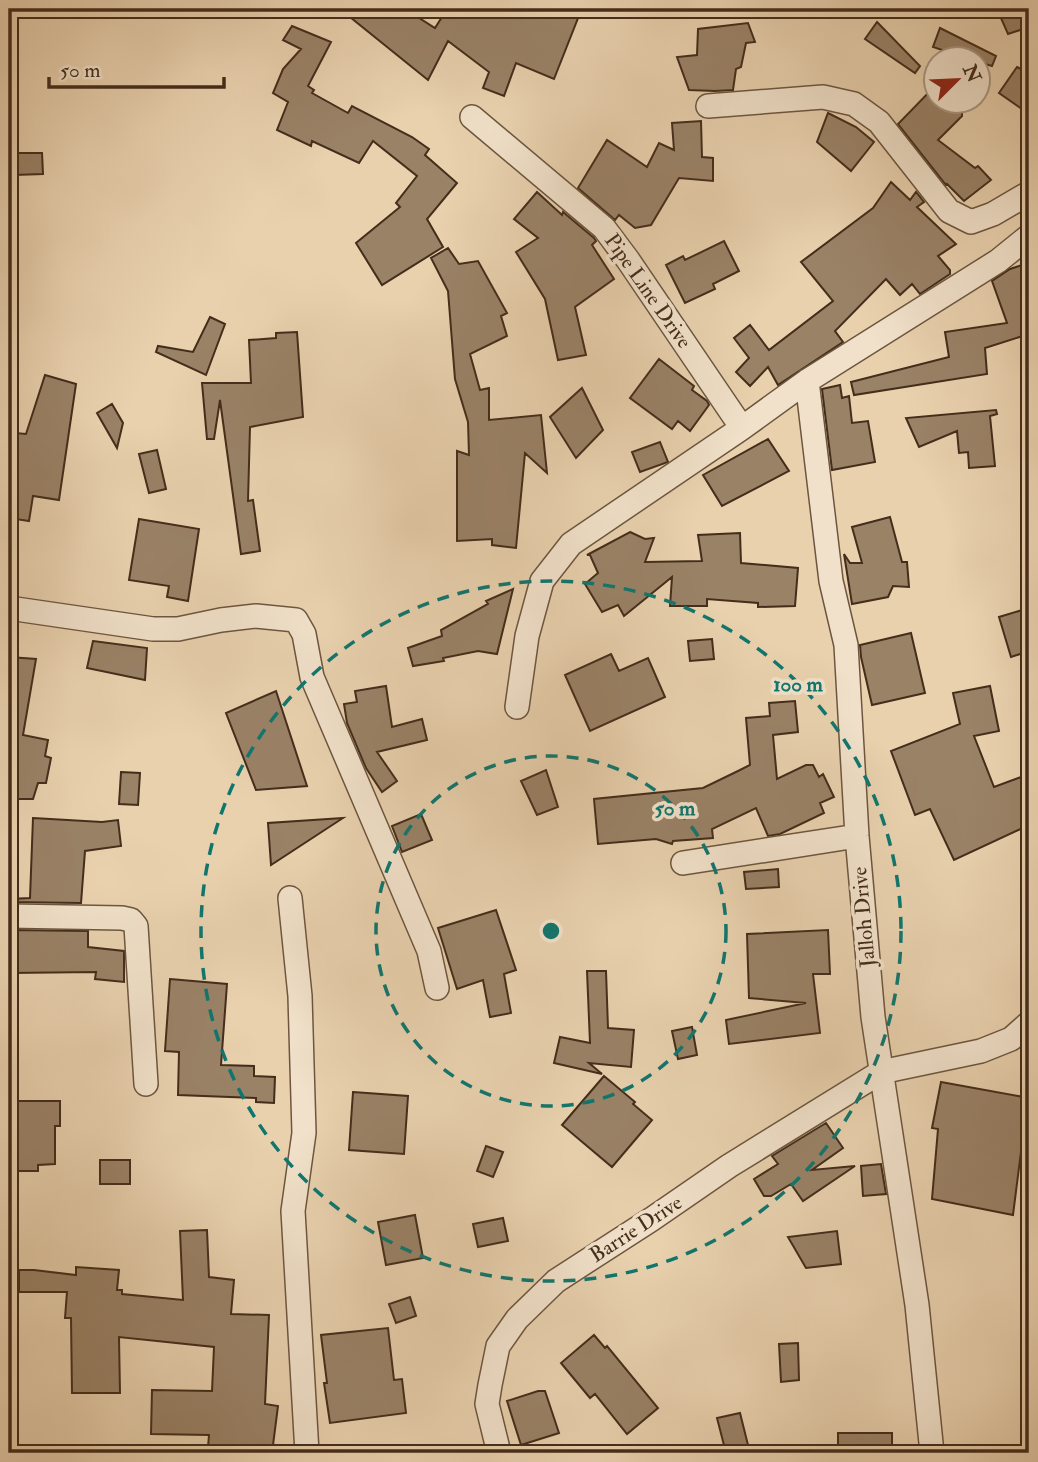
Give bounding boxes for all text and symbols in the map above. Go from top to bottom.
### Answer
scale bar [49,46,224,90]
north arrow [922,46,992,116]
text: 50 m [60,57,101,84]
text: N [957,60,986,87]
street label: Pipe Line Drive [598,228,698,354]
text: 100 m [773,671,824,698]
text: 50 m [655,795,696,822]
street label: Jalloh Drive [846,865,882,969]
centre of rings [539,919,563,943]
street label: Barrie Drive [585,1189,687,1269]

